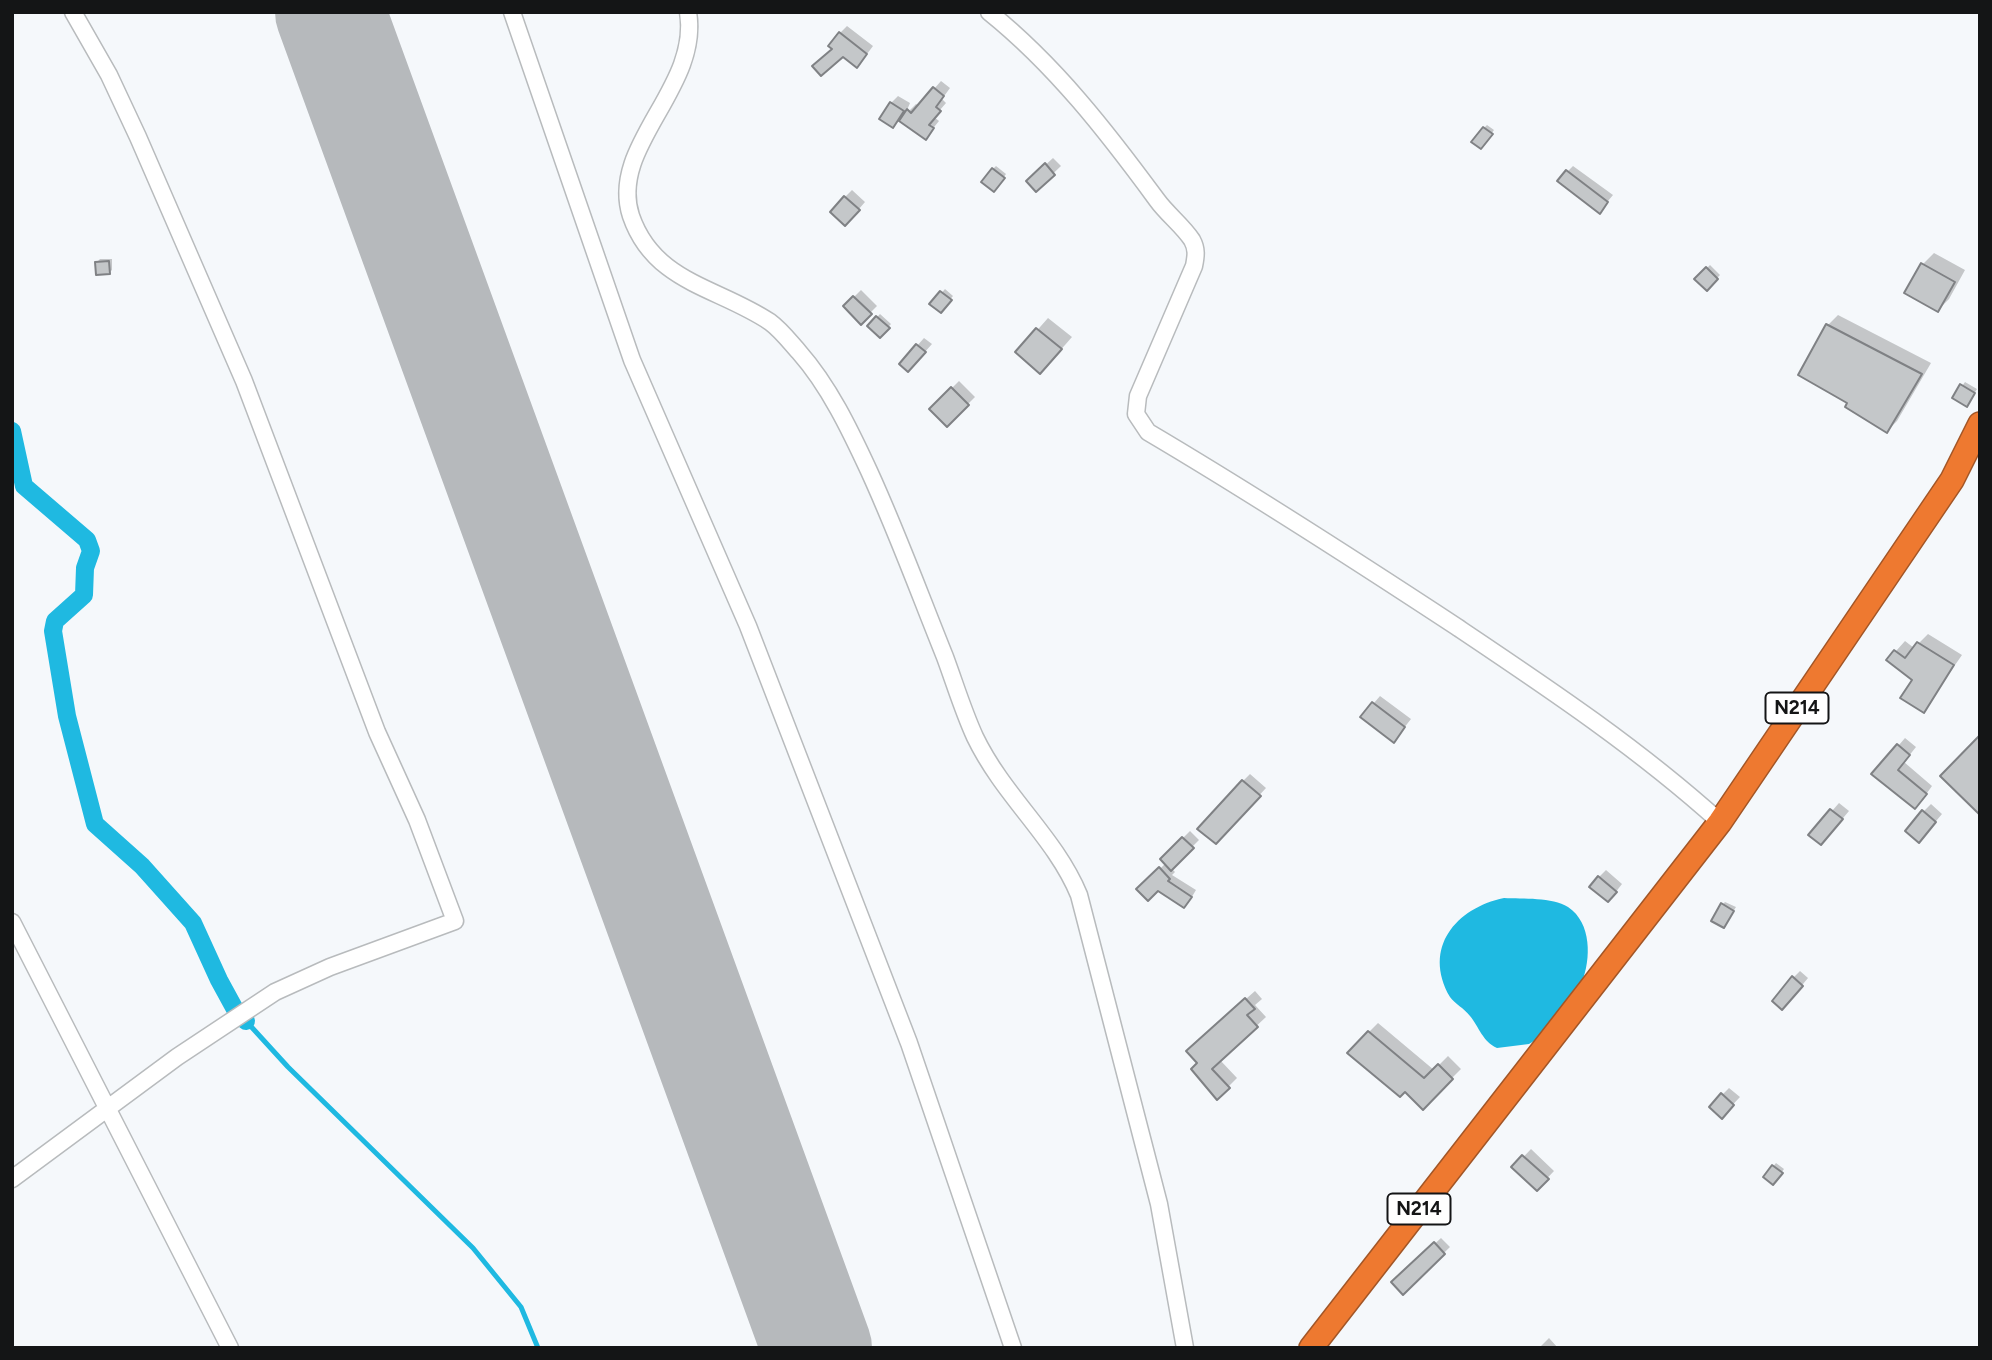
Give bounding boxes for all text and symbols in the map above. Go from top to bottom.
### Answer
road number: N214 [1766,692,1828,723]
road number: N214 [1388,1194,1450,1224]

